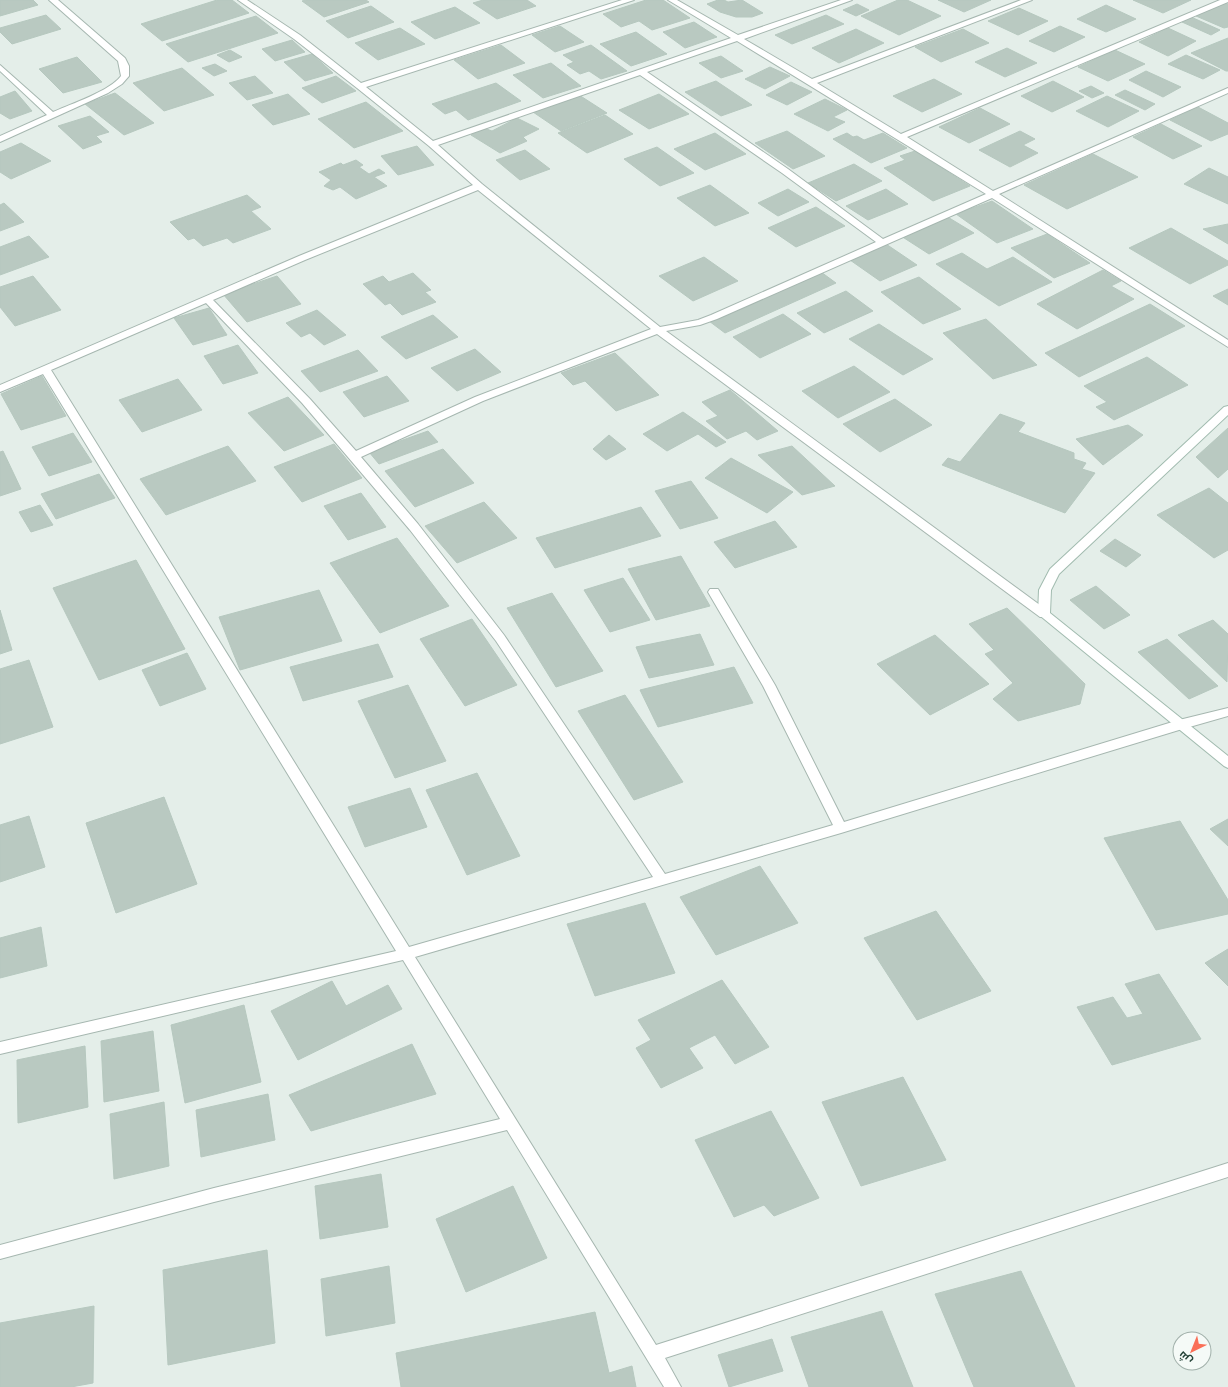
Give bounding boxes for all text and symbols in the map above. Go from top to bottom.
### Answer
north arrow [1172,1331,1212,1371]
text: ش [1176,1348,1195,1368]

